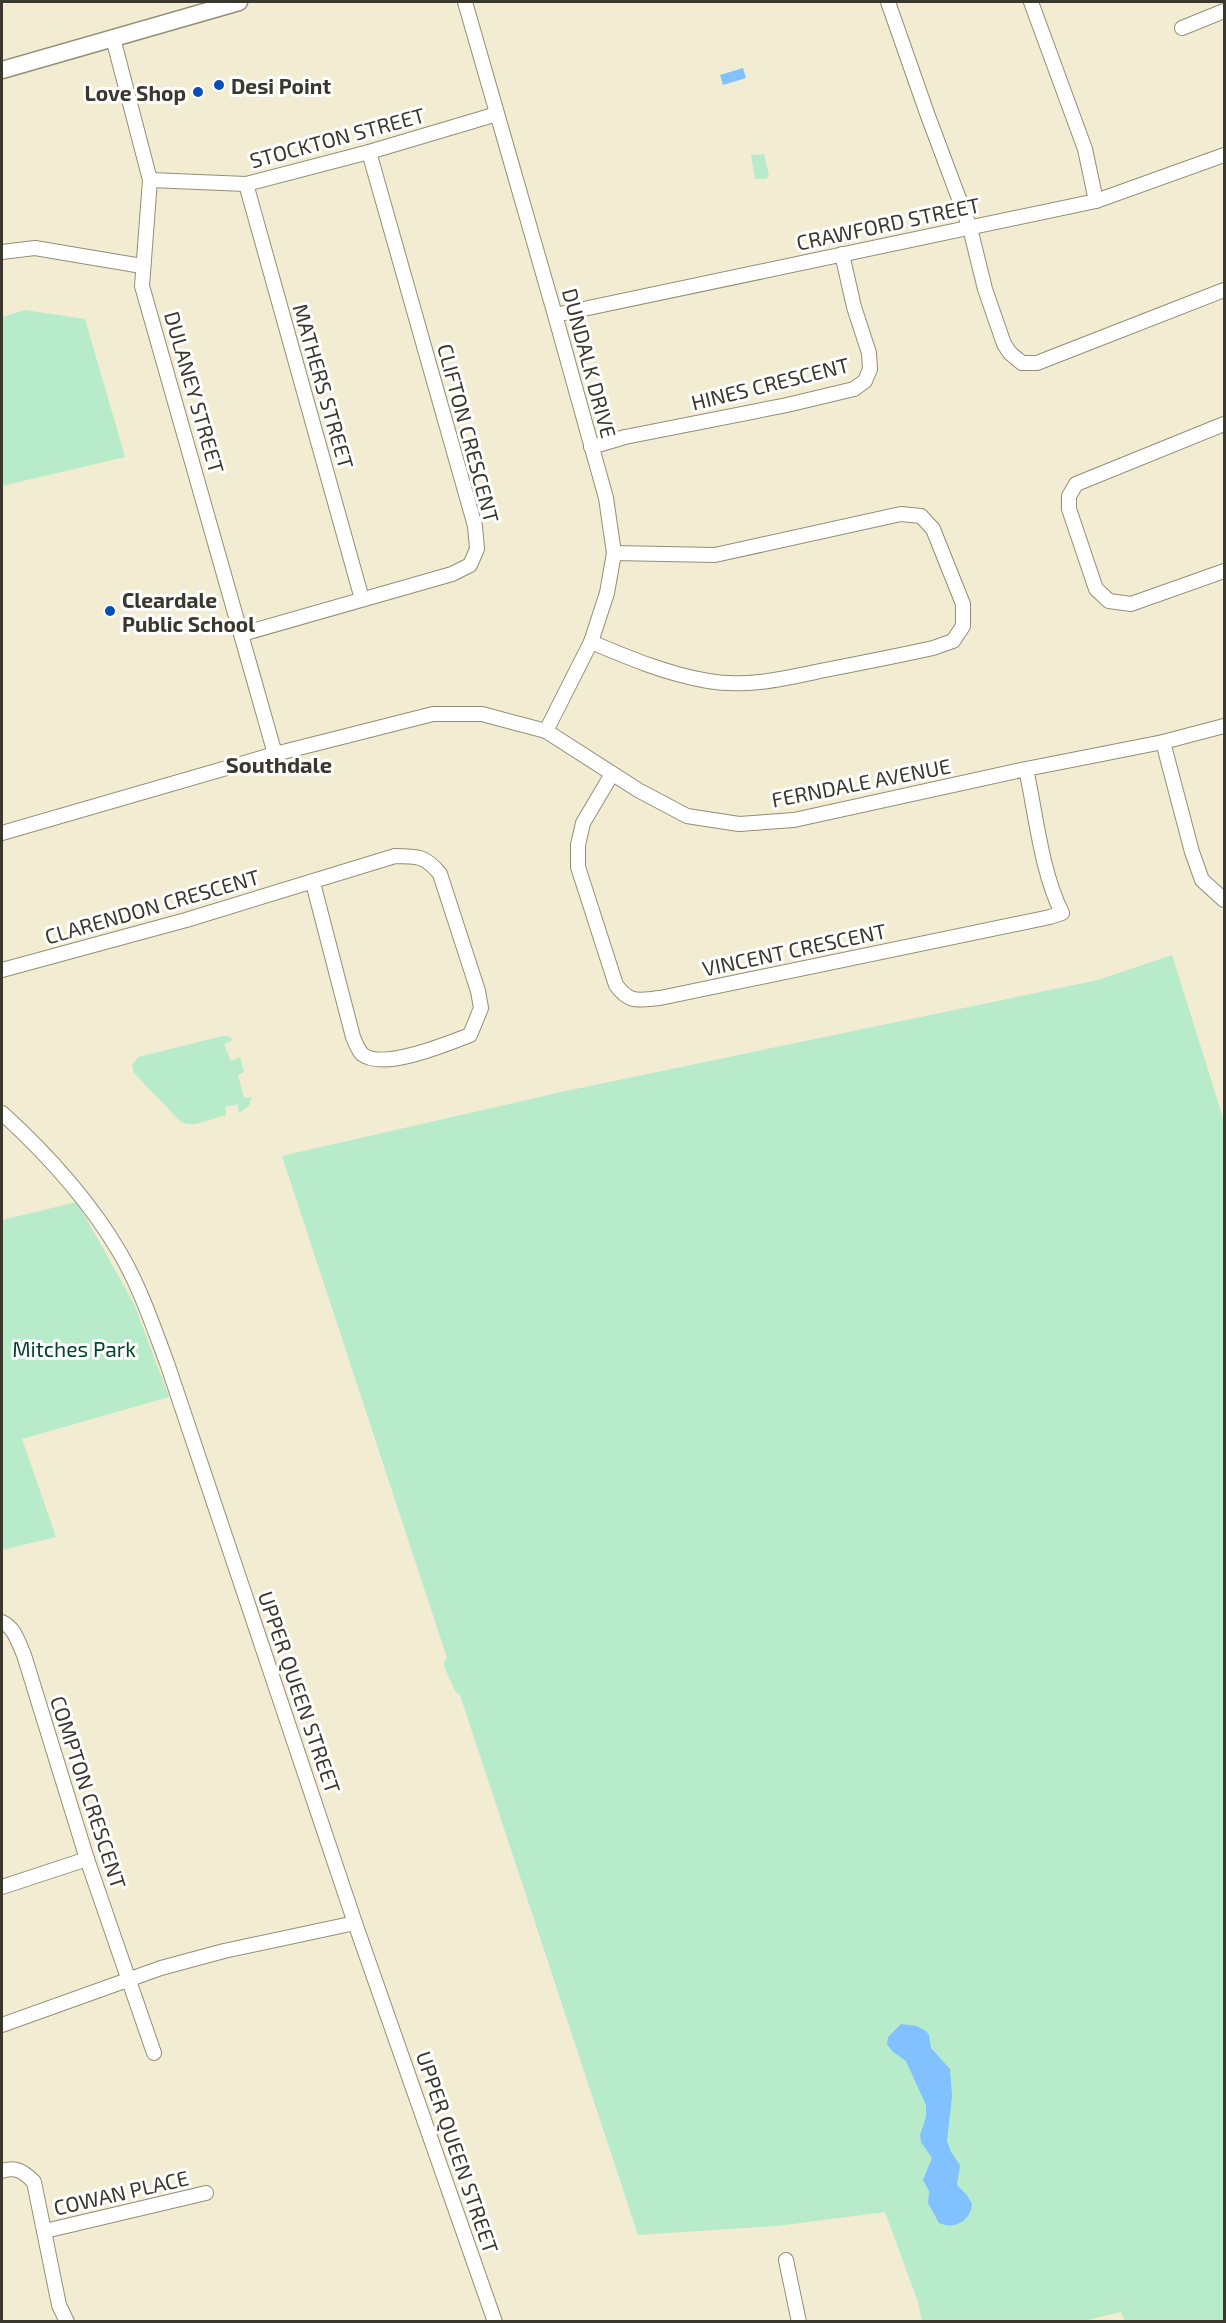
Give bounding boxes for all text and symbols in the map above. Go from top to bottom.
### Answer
place label: Desi Point [231,73,331,98]
marker: Desi Point [212,78,226,92]
place label: Love Shop [85,80,186,105]
marker: Love Shop [191,85,205,99]
street label: STOCKTON STREET [247,102,427,172]
street label: CRAWFORD STREET [794,191,982,255]
street label: DUNDALK DRIVE [558,285,622,441]
street label: MATHERS STREET [289,301,359,471]
street label: DULANEY STREET [160,308,230,476]
street label: CLIFTON CRESCENT [433,341,505,525]
street label: HINES CRESCENT [688,351,852,415]
place label: Cleardale Public School [122,587,255,636]
marker: Cleardale Public School [103,604,117,618]
district label: Southdale [226,751,332,777]
street label: FERNDALE AVENUE [769,752,953,812]
street label: CLARENDON CRESCENT [42,863,262,949]
street label: VINCENT CRESCENT [700,917,888,981]
park label: Mitches Park [12,1336,136,1361]
street label: UPPER QUEEN STREET [253,1588,346,1797]
street label: COMPTON CRESCENT [46,1692,132,1892]
street label: UPPER QUEEN STREET [411,2048,504,2257]
street label: COWAN PLACE [51,2164,191,2220]

